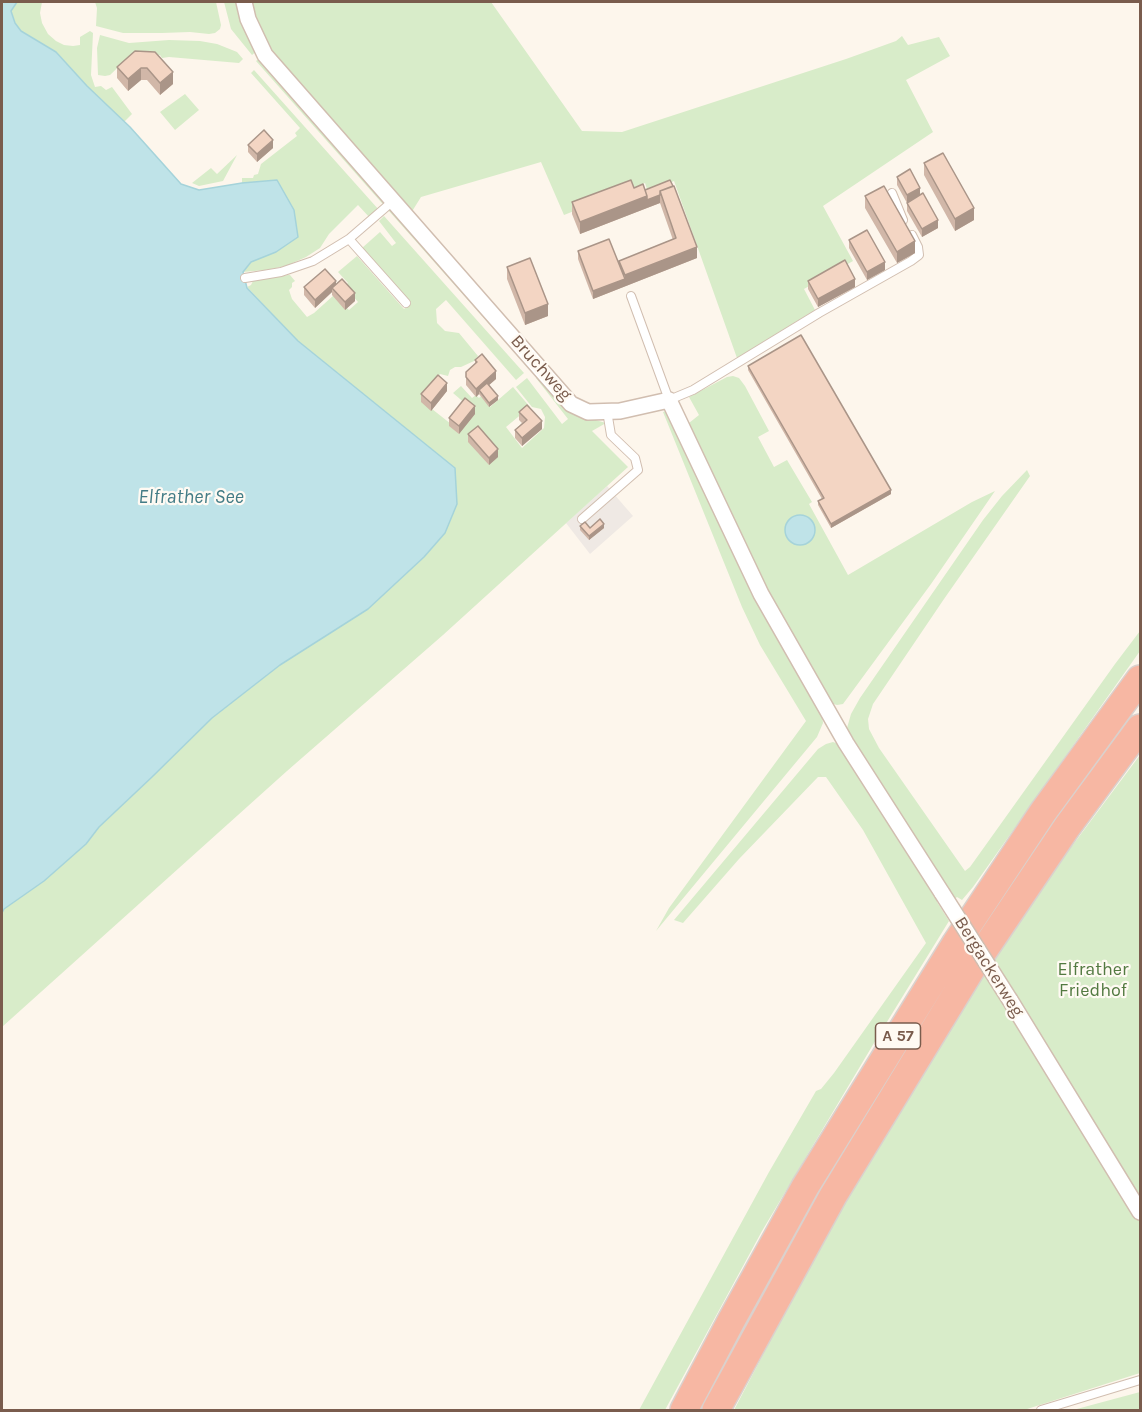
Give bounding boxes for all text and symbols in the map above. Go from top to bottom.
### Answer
street label: Bruchweg [506,331,576,405]
water label: Elfrather See [138,485,244,509]
street label: Bergackerweg [950,913,1028,1021]
park label: Elfrather Friedhof [1057,959,1129,1002]
road number: A 57 [876,1023,920,1049]

